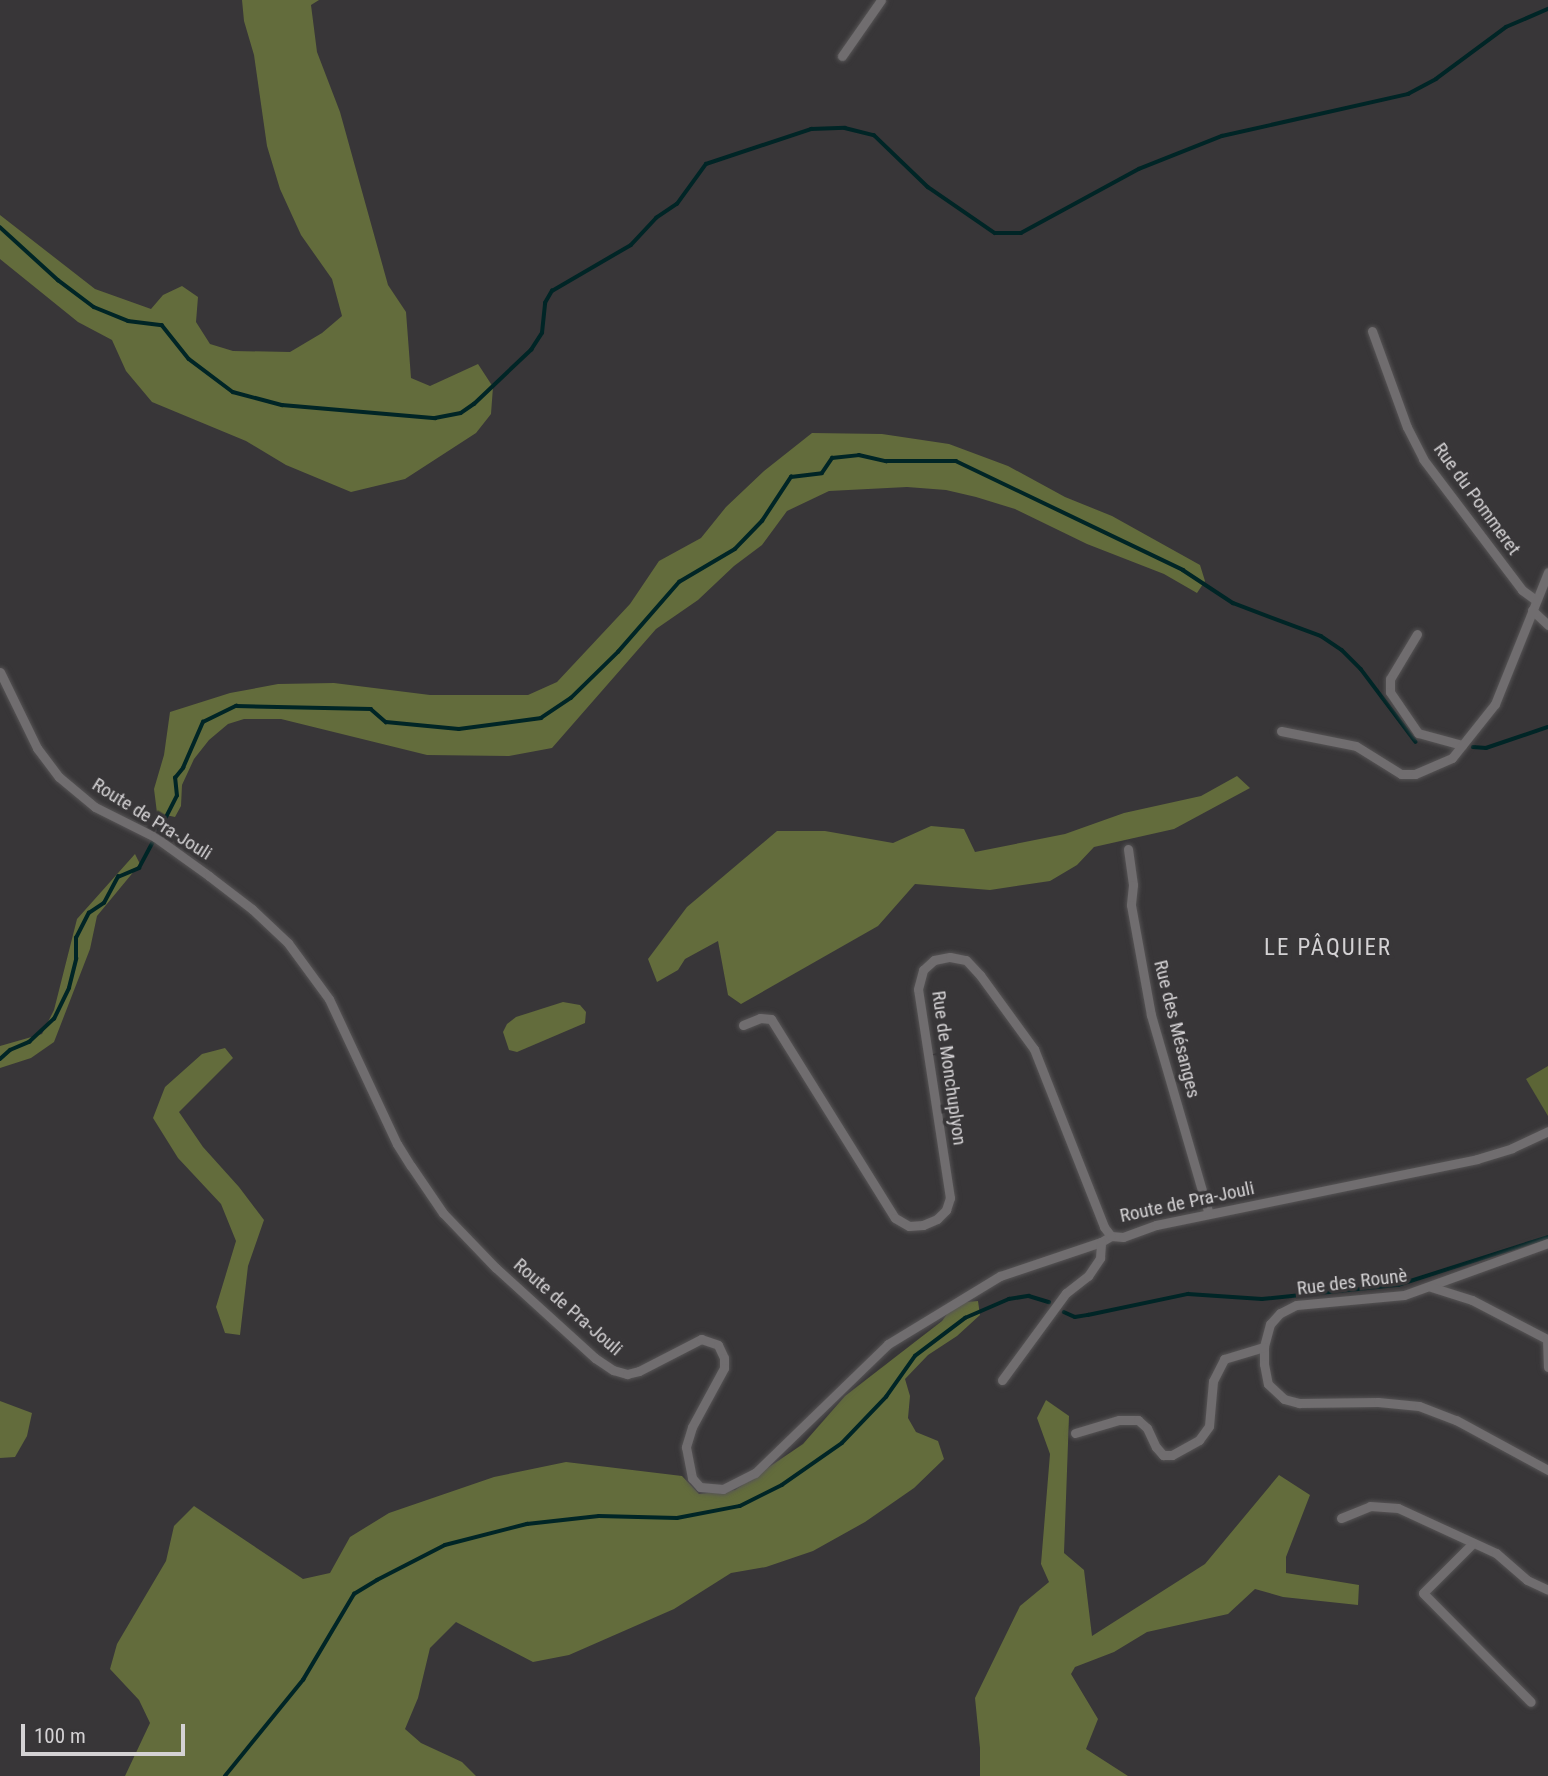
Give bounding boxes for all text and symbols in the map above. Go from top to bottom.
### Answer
street label: Rue du Pommeret [1429,438,1525,560]
street label: Route de Pra-Jouli [88,773,216,865]
district label: LE PÂQUIER [1265,934,1391,962]
street label: Rue des Mésanges [1149,958,1205,1100]
street label: Rue de Monchuplyon [927,989,971,1147]
street label: Route de Pra-Jouli [1118,1177,1256,1227]
street label: Route de Pra-Jouli [509,1254,627,1360]
street label: Rue des Rounè [1296,1264,1408,1300]
scale bar [24,1710,189,1754]
text: 100 m [34,1724,86,1748]

